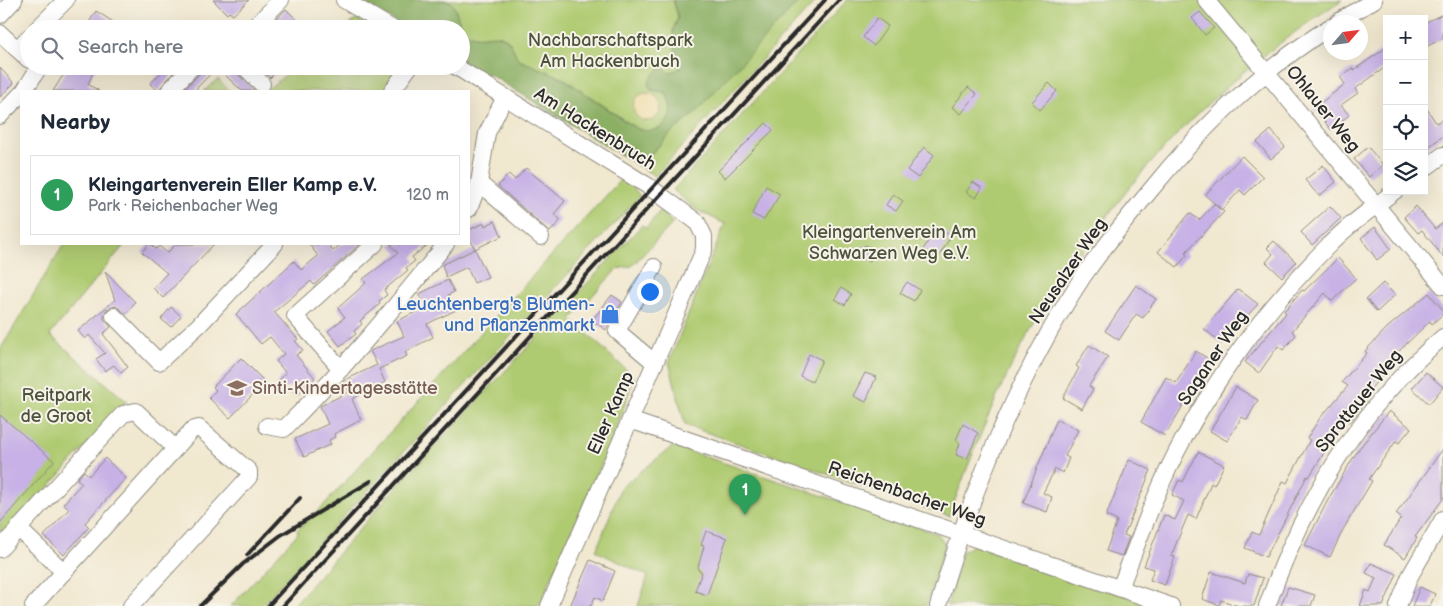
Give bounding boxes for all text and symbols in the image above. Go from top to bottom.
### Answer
north arrow [1323,15,1368,60]
map controls [1383,15,1428,195]
button: + [1383,15,1428,60]
search box [20,20,470,75]
park label: Nachbarschaftspark Am Hackenbruch [528,30,692,72]
icon: search [38,34,66,62]
text: Search here [78,36,183,59]
button: − [1383,60,1428,105]
street label: Ohlauer Weg [1282,61,1364,157]
street label: Am Hackenbruch [530,83,660,175]
button: locate [1383,105,1428,150]
text: Nearby [40,110,110,135]
button: layers [1383,150,1428,195]
text: Kleingartenverein Eller Kamp e.V. [88,174,377,197]
text: 1 [54,186,60,205]
text: 120 m [406,186,449,205]
text: Park · Reichenbacher Weg [88,197,278,216]
street label: Neusalzer Weg [1025,214,1111,328]
park label: Kleingartenverein Am Schwarzen Weg e.V. [802,222,976,264]
your location [637,279,663,305]
place label: Leuchtenberg's Blumen- und Pflanzenmarkt [396,294,595,336]
shop icon: Leuchtenberg's Blumen- und Pflanzenmarkt [599,303,621,325]
street label: Saganer Weg [1174,307,1252,409]
street label: Sprottauer Weg [1311,345,1407,457]
street label: Eller Kamp [583,368,639,458]
school or university icon: Sinti-Kindertagesstätte [226,377,248,399]
place label: Sinti-Kindertagesstätte [252,378,438,399]
park label: Reitpark de Groot [20,385,92,427]
street label: Reichenbacher Weg [825,457,989,531]
pin: 1 [729,474,761,515]

